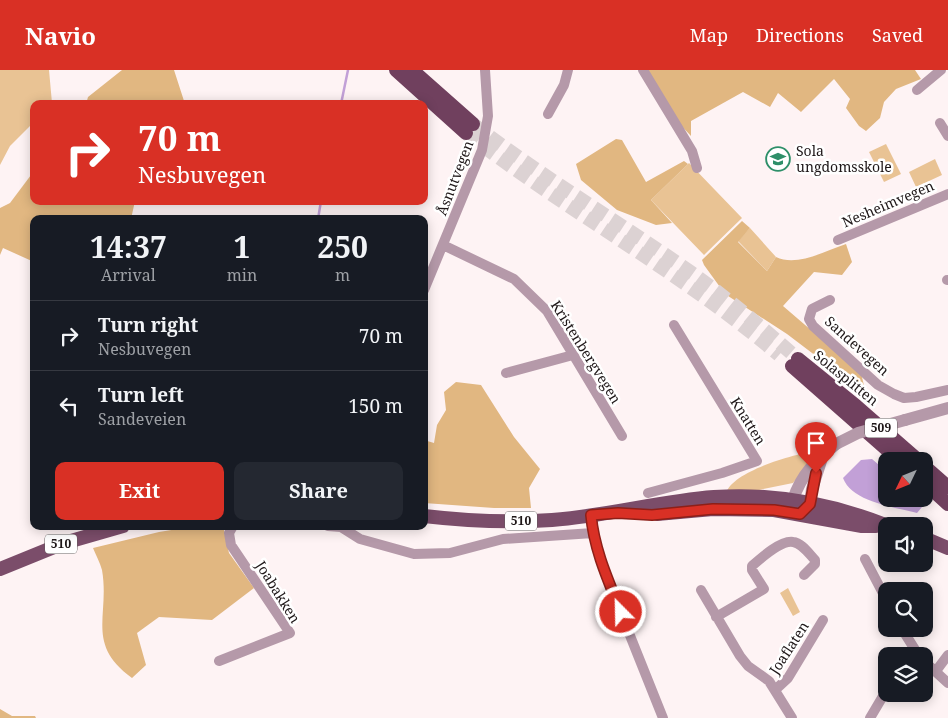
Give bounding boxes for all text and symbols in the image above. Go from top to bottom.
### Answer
text: Navio [25,19,96,52]
text: Map [690,23,728,47]
text: Directions [756,23,844,47]
text: Saved [872,23,923,47]
text: 70 m [138,114,221,161]
icon: right [55,120,120,185]
street label: Åsnutvegen [432,138,478,218]
place label: Sola ungdomsskole [796,141,892,176]
school or university icon: Sola ungdomsskole [765,146,791,172]
text: Nesbuvegen [138,159,266,189]
street label: Nesheimvegen [839,176,937,231]
text: 14:37 [90,226,167,267]
text: 1 [234,226,250,267]
text: 250 [317,226,368,267]
text: Arrival [101,264,156,286]
text: min [227,264,257,286]
text: m [335,264,350,286]
street label: Kristenbergvegen [547,296,626,407]
text: Turn right [98,312,198,338]
street label: Sandevegen [821,312,894,380]
icon: right [55,322,83,350]
text: 70 m [359,323,403,349]
text: Nesbuvegen [98,338,191,360]
street label: Solasplitten [810,346,883,410]
text: Turn left [98,382,184,408]
icon: left [55,392,83,420]
text: 150 m [348,393,403,419]
street label: Knatten [726,393,771,448]
text: Sandeveien [98,408,186,430]
road number: 509 [865,418,897,438]
pin [795,422,837,473]
icon: arrive [802,429,830,457]
north arrow [878,452,932,508]
map controls [878,452,933,702]
button: Exit [55,462,224,520]
button: Share [234,462,403,520]
road number: 510 [505,512,537,531]
button: sound [878,517,933,572]
road number: 510 [45,534,77,554]
street label: Joabakken [251,556,305,626]
button: search [878,582,933,637]
position arrow [594,585,646,637]
street label: Joaflaten [764,618,813,679]
button: layers [878,647,933,702]

